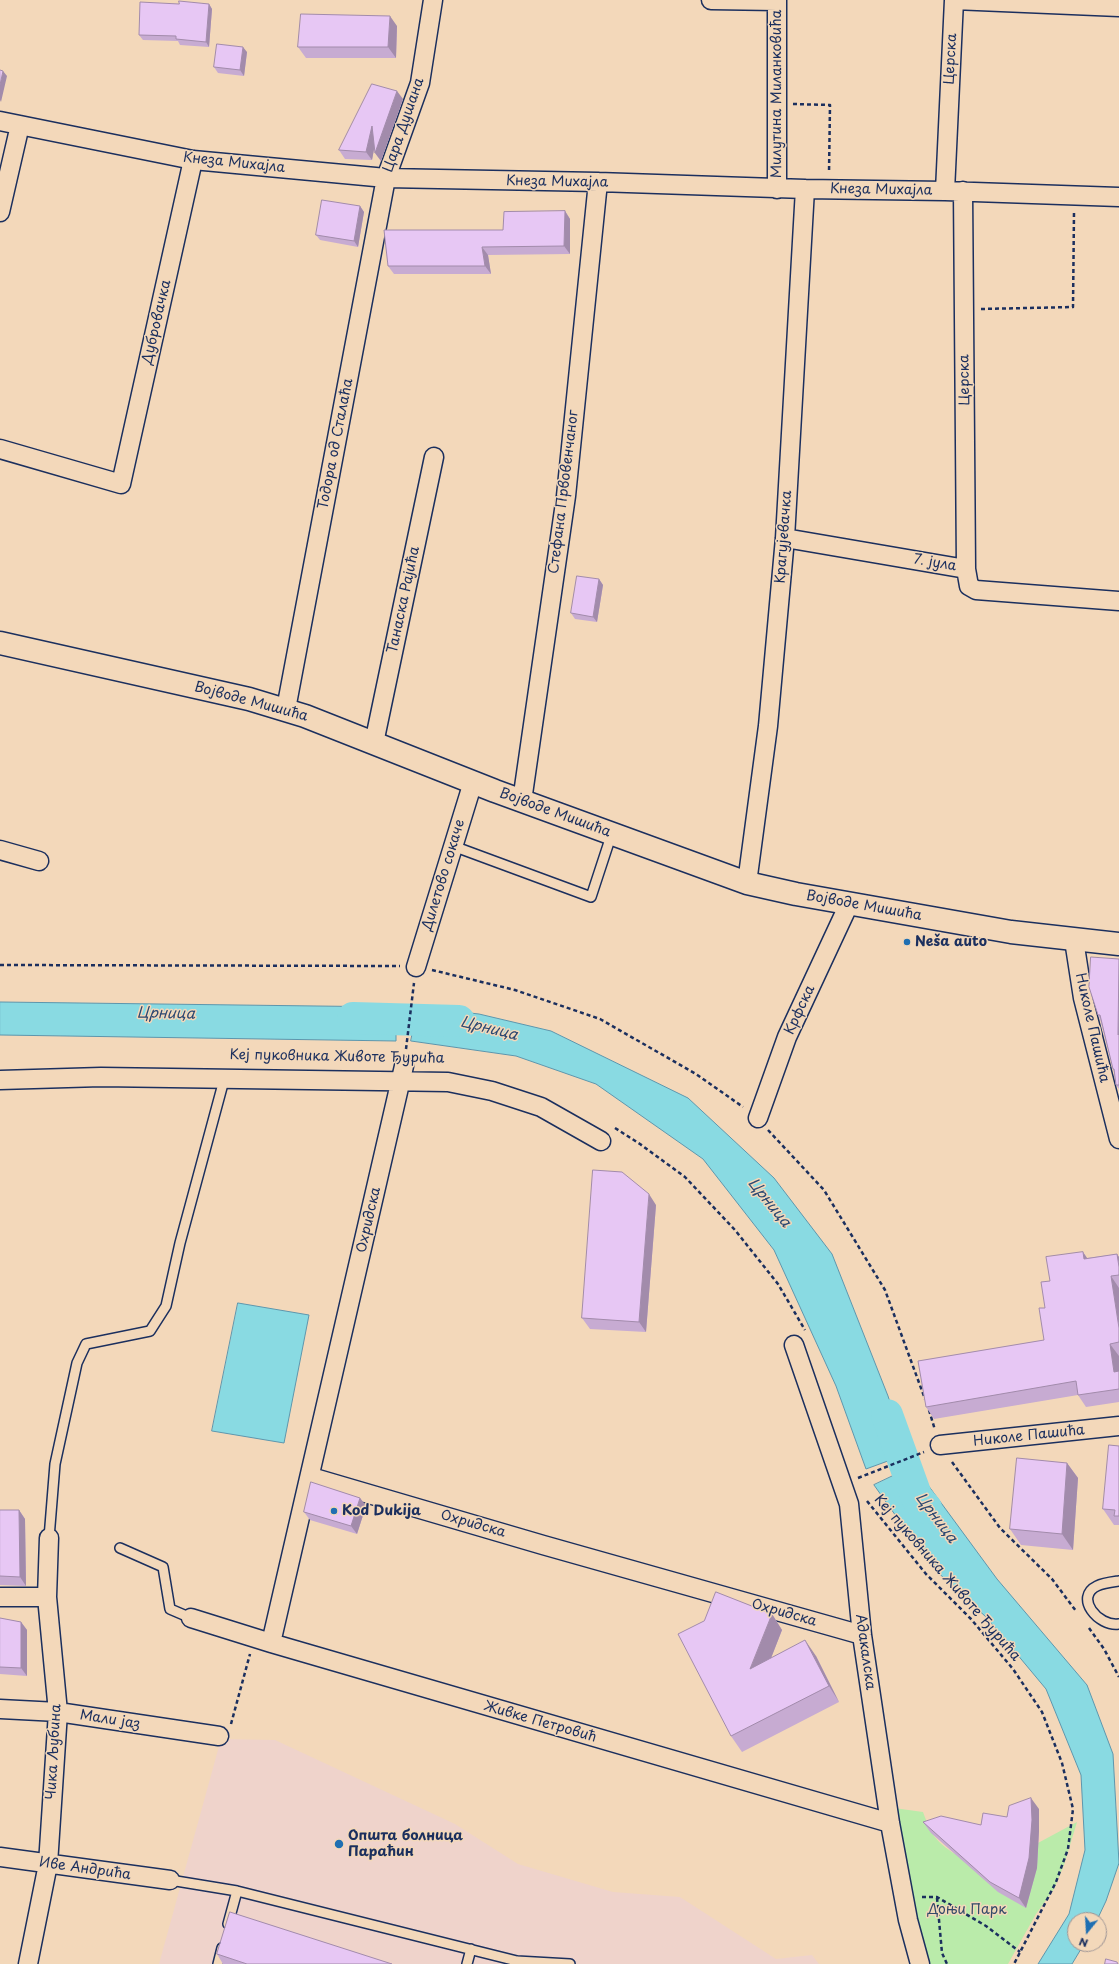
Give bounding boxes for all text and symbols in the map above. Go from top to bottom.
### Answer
street label: Милутина Миланковића [769,10,785,178]
street label: Церска [941,33,961,85]
street label: Цара Душана [380,76,428,174]
street label: Кнеза Михајла [182,149,286,177]
street label: Кнеза Михајла [506,173,608,191]
street label: Кнеза Михајла [830,181,932,199]
street label: Дубровачка [139,278,175,366]
street label: Церска [956,354,974,406]
street label: Тодора од Сталаћа [315,377,357,511]
street label: Стефана Првовенчаног [546,409,582,575]
street label: Крагујевачка [772,490,796,584]
street label: Танаска Рајића [384,545,424,655]
street label: 7. јула [912,551,958,575]
street label: Војводе Мишића [192,679,310,725]
street label: Војводе Мишића [497,785,613,841]
street label: Дилетово сокаче [419,817,469,933]
street label: Војводе Мишића [805,888,923,924]
place label: Neša auto [915,934,987,950]
marker: Neša auto [902,937,912,947]
street label: Николе Пашића [1071,972,1113,1084]
street label: Крфска [781,983,819,1037]
water label: Црница [137,1004,195,1024]
water label: Црница [459,1013,519,1045]
street label: Кеј пуковника Животе Ђурића [230,1047,444,1067]
water label: Црница [744,1175,794,1231]
street label: Охридска [353,1185,385,1255]
street label: Николе Пашића [972,1422,1086,1450]
water label: Црница [911,1489,961,1547]
street label: Кеј пуковника Животе Ђурића [870,1491,1024,1665]
place label: Kod Dukija [342,1503,421,1519]
marker: Kod Dukija [329,1506,339,1516]
street label: Охридска [438,1507,508,1541]
street label: Охридска [749,1596,819,1630]
street label: Адакалска [851,1613,879,1691]
street label: Живке Петровић [482,1698,598,1746]
street label: Чика Љубина [43,1704,65,1800]
street label: Мали јаз [78,1707,142,1733]
place label: Општа болница Параћин [348,1828,463,1860]
marker: Општа болница Параћин [333,1838,345,1850]
street label: Иве Андрића [38,1854,132,1884]
park label: Доњи Парк [928,1902,1006,1918]
north arrow [1067,1912,1107,1952]
text: N [1077,1934,1090,1952]

